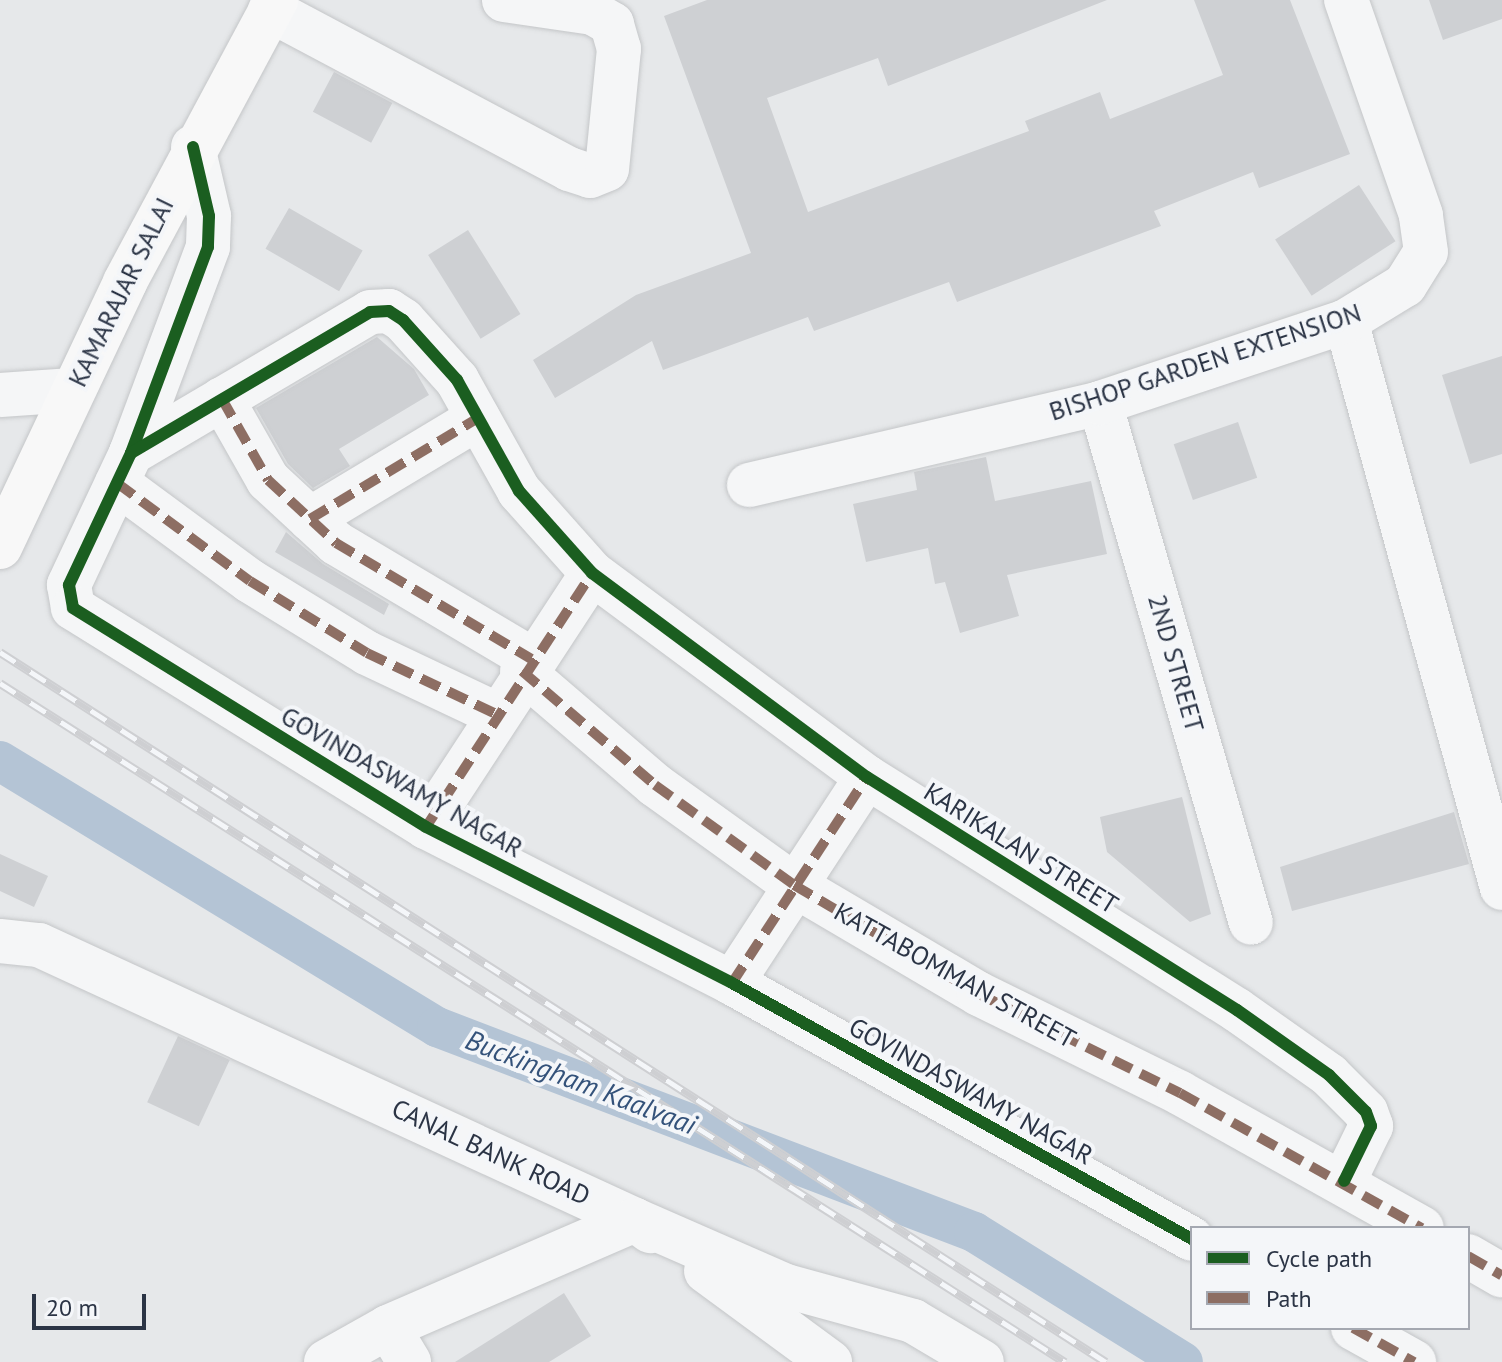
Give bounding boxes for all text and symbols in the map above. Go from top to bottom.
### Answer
street label: KAMARAJAR SALAI [62,192,180,392]
street label: BISHOP GARDEN EXTENSION [1045,297,1365,427]
street label: 2ND STREET [1141,591,1211,735]
street label: GOVINDASWAMY NAGAR [275,700,529,864]
street label: KARIKALAN STREET [918,776,1124,920]
street label: KATTABOMMAN STREET [829,896,1081,1054]
street label: GOVINDASWAMY NAGAR [843,1011,1099,1171]
water label: Buckingham Kaalvaai [461,1023,701,1141]
street label: CANAL BANK ROAD [386,1092,596,1212]
legend [1190,1226,1470,1330]
text: Cycle path [1266,1243,1372,1274]
scale bar [36,1278,150,1328]
text: Path [1266,1283,1312,1314]
text: 20 m [46,1292,98,1323]

